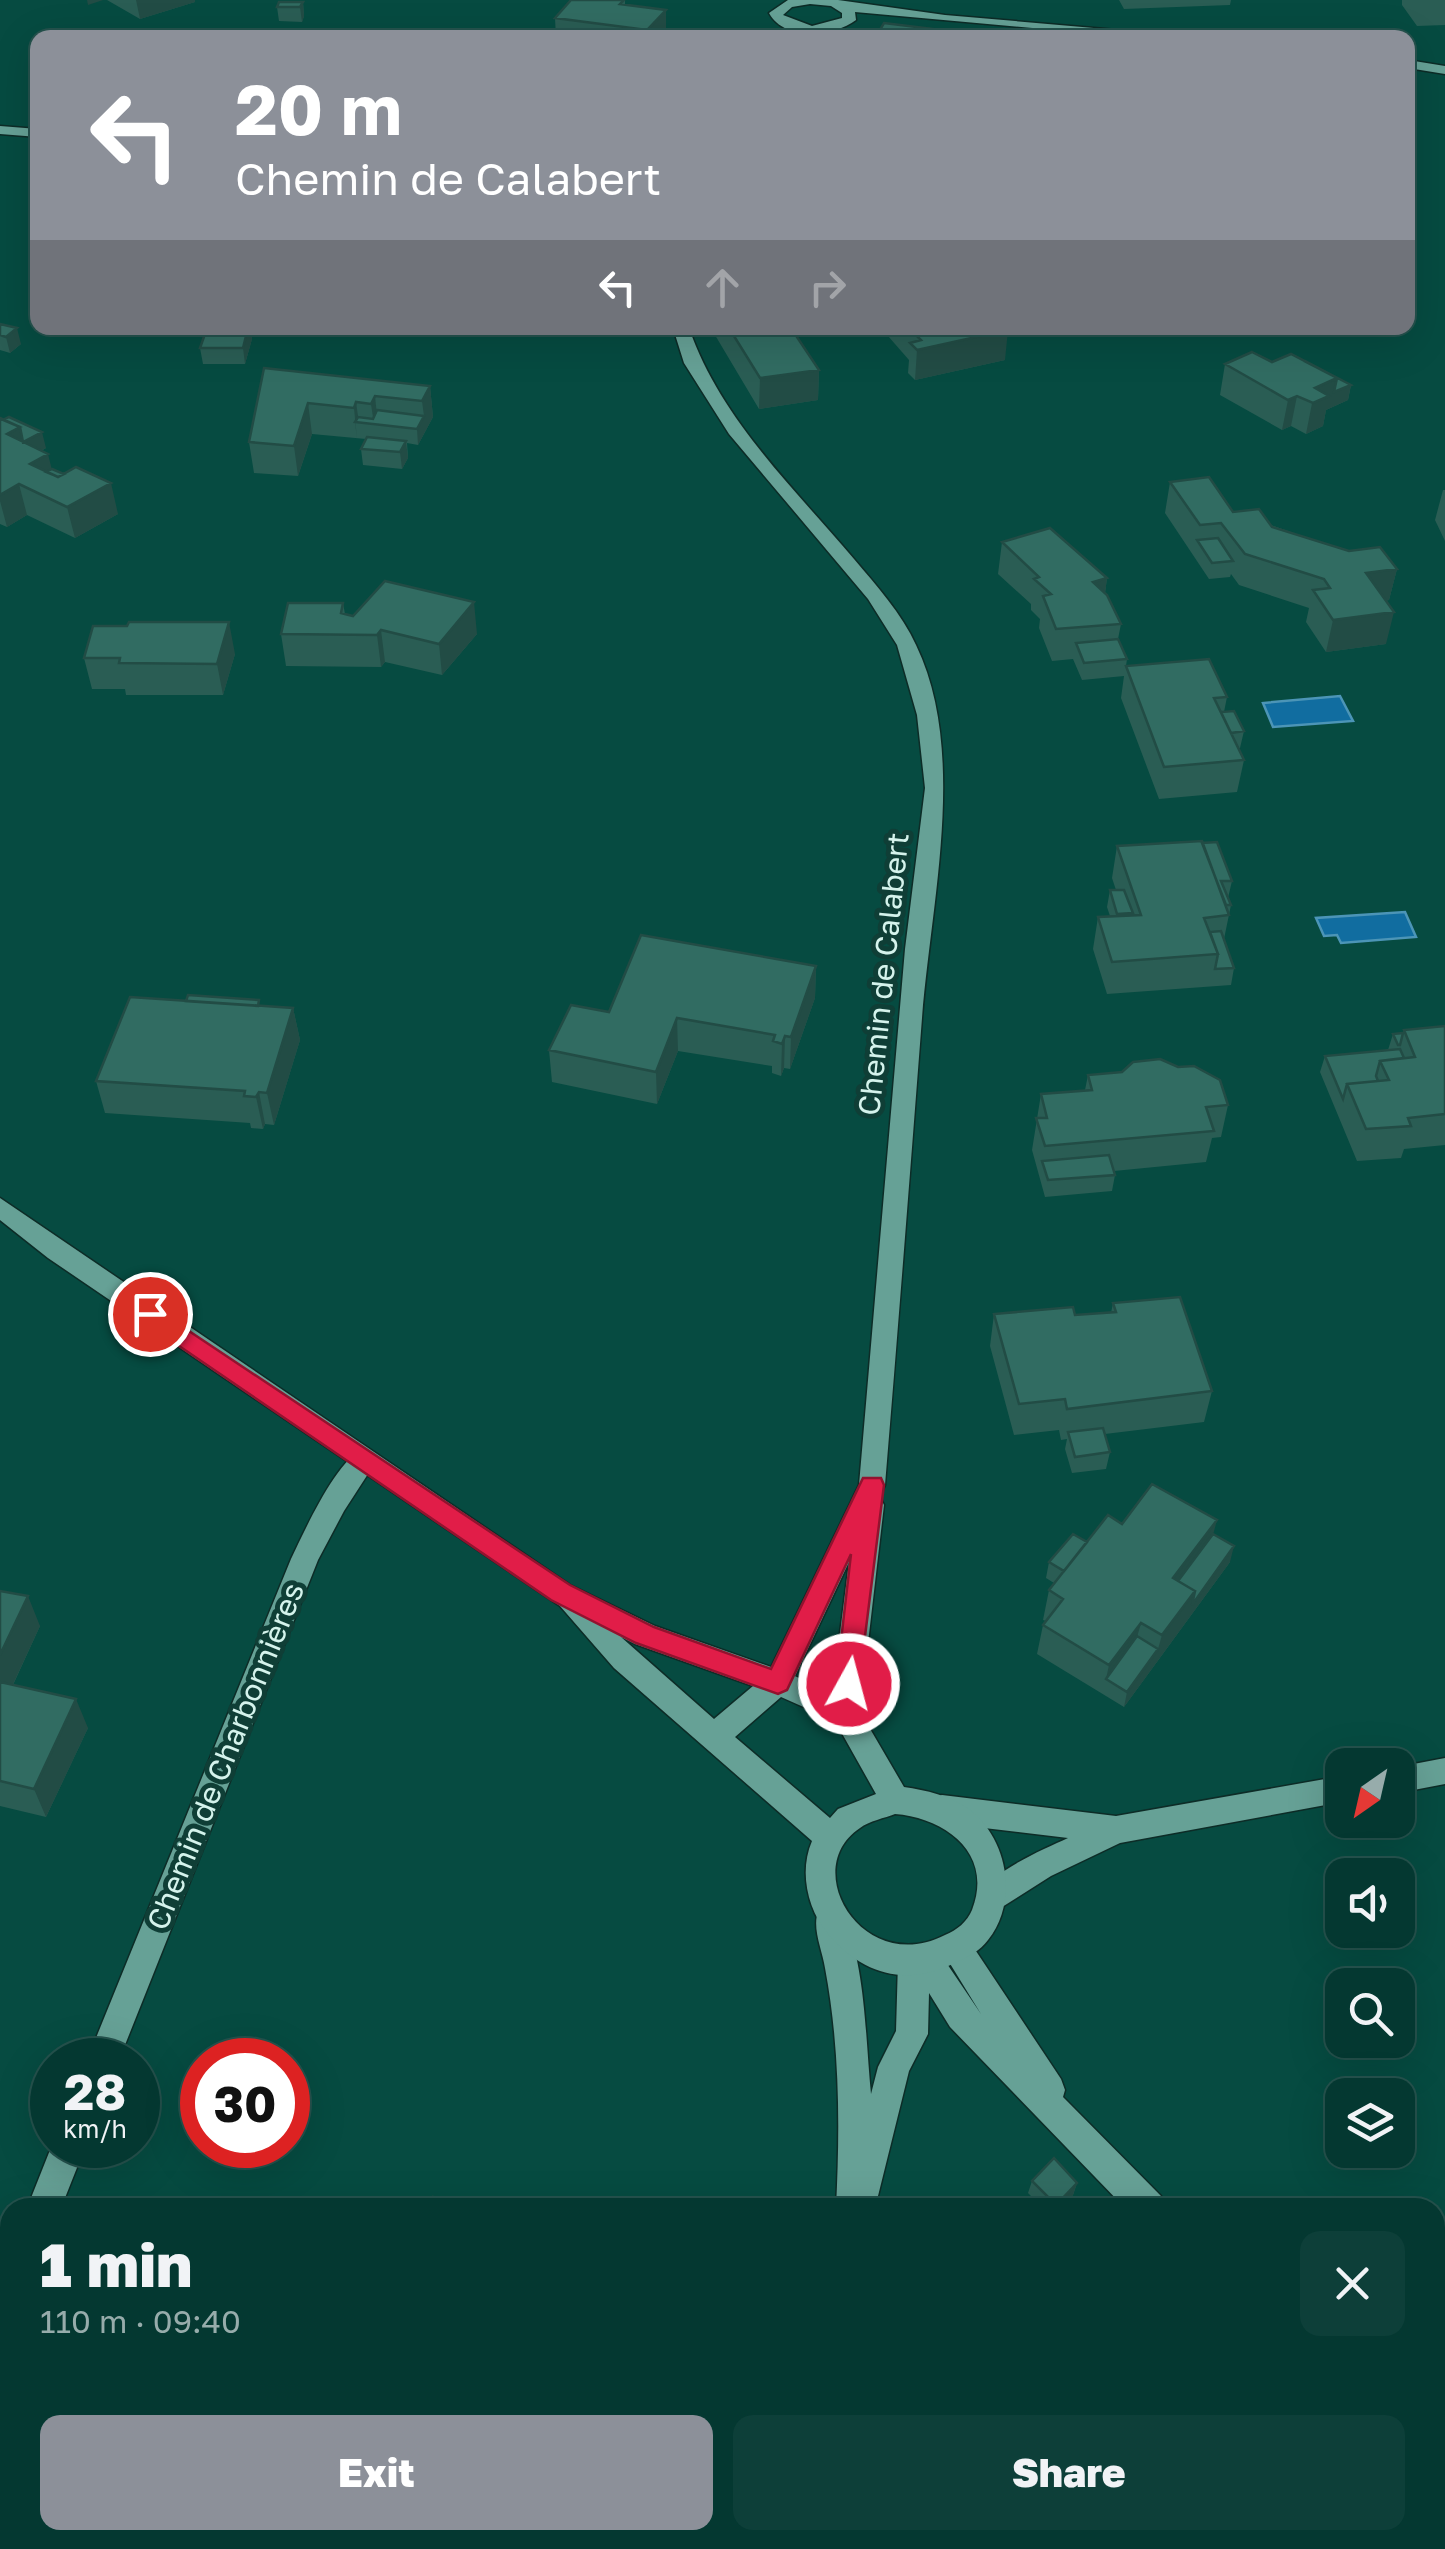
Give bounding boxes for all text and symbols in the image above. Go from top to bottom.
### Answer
text: 20 m [235,66,402,150]
icon: left [70,70,200,200]
text: Chemin de Calabert [235,151,661,205]
icon: left [590,260,645,315]
icon: ahead [695,260,750,315]
icon: right [800,260,855,315]
street label: Chemin de Calabert [850,831,916,1117]
pin [108,1272,193,1357]
icon: arrive [123,1287,178,1342]
street label: Chemin de Charbonnières [139,1577,311,1935]
position arrow [797,1632,901,1736]
north arrow [1325,1748,1415,1838]
map controls [1325,1748,1415,2168]
button: sound [1325,1858,1415,1948]
button: search [1325,1968,1415,2058]
speed limit sign: 30 [180,2038,310,2168]
text: 28 [64,2061,126,2121]
button: layers [1325,2078,1415,2168]
text: km/h [63,2113,127,2144]
text: 1 min [40,2228,192,2300]
button: close [1300,2231,1405,2336]
text: 110 m · 09:40 [40,2302,241,2340]
button: Exit [40,2415,713,2530]
button: Share [733,2415,1405,2530]

